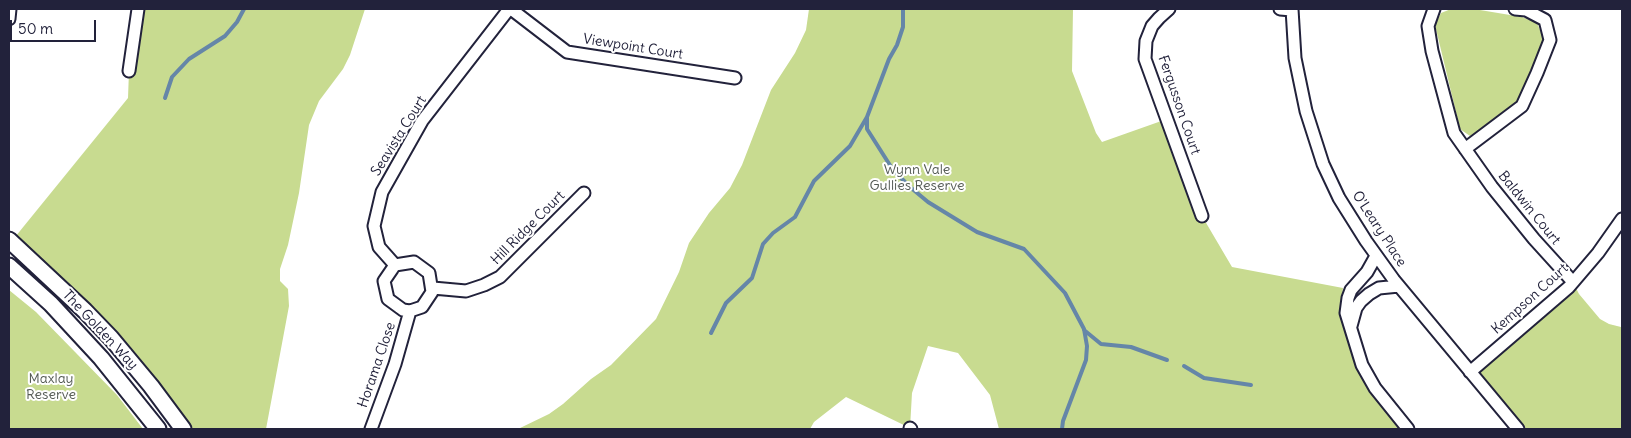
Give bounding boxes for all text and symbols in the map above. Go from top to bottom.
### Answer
scale bar [12,10,99,42]
text: 50 m [18,19,53,38]
street label: Viewpoint Court [582,31,684,63]
street label: Fergusson Court [1154,53,1204,157]
street label: Seavista Court [368,93,430,179]
park label: Wynn Vale Gullies Reserve [869,162,965,194]
street label: Baldwin Court [1494,168,1564,248]
street label: Hill Ridge Court [488,188,568,268]
street label: O'Leary Place [1348,188,1410,270]
street label: Kempson Court [1488,260,1572,338]
street label: The Golden Way [59,287,141,373]
street label: Horama Close [355,320,399,410]
park label: Maxlay Reserve [26,371,76,404]

